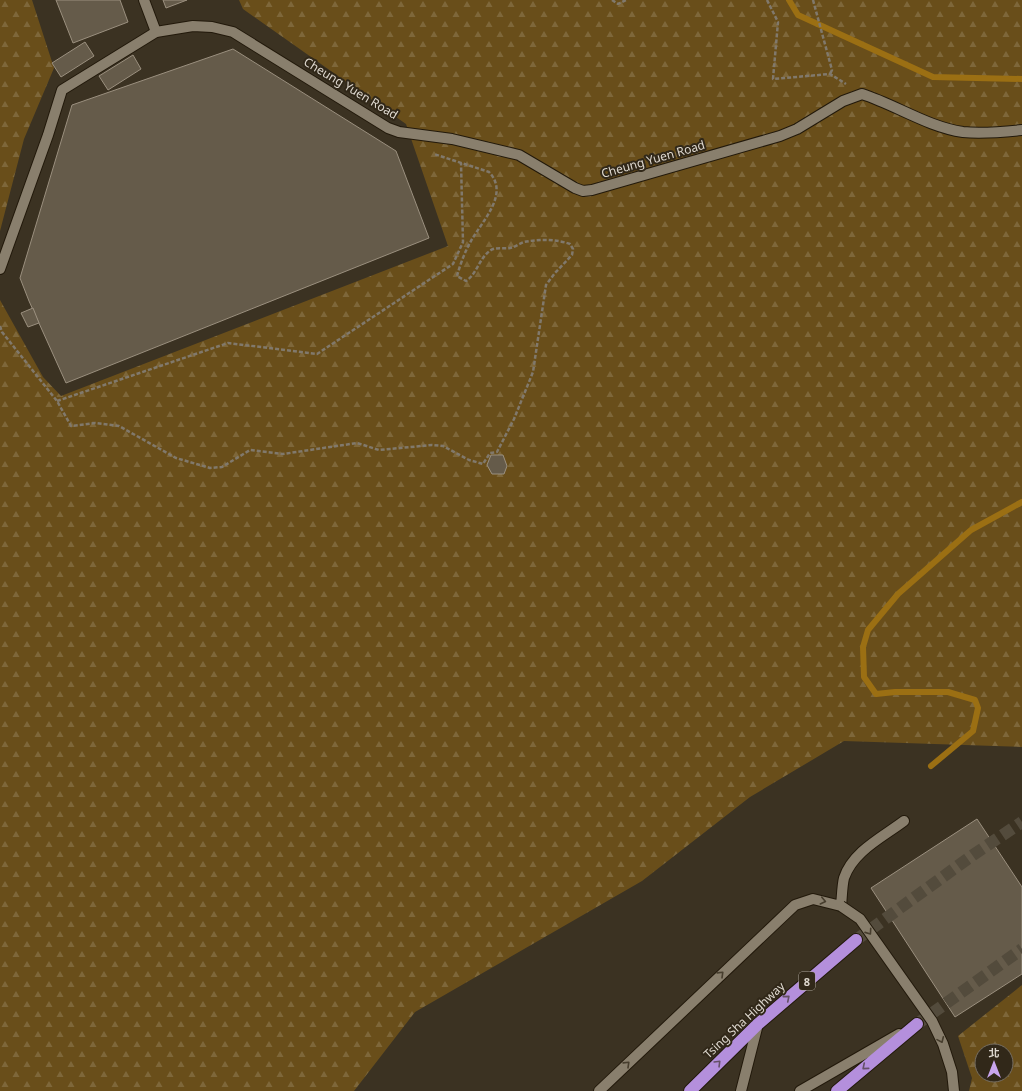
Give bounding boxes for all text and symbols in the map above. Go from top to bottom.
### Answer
street label: Cheung Yuen Road [301,53,401,123]
street label: Cheung Yuen Road [599,136,707,182]
one-way arrow [819,897,826,905]
one-way arrow [864,928,872,935]
one-way arrow [716,971,724,979]
road number: 8 [799,972,815,990]
street label: Tsing Sha Highway [700,977,789,1062]
one-way arrow [783,996,790,1003]
one-way arrow [936,1036,944,1043]
north arrow [974,1043,1014,1083]
text: 北 [989,1045,1000,1060]
one-way arrow [622,1061,630,1069]
one-way arrow [713,1061,721,1068]
one-way arrow [863,1062,870,1069]

